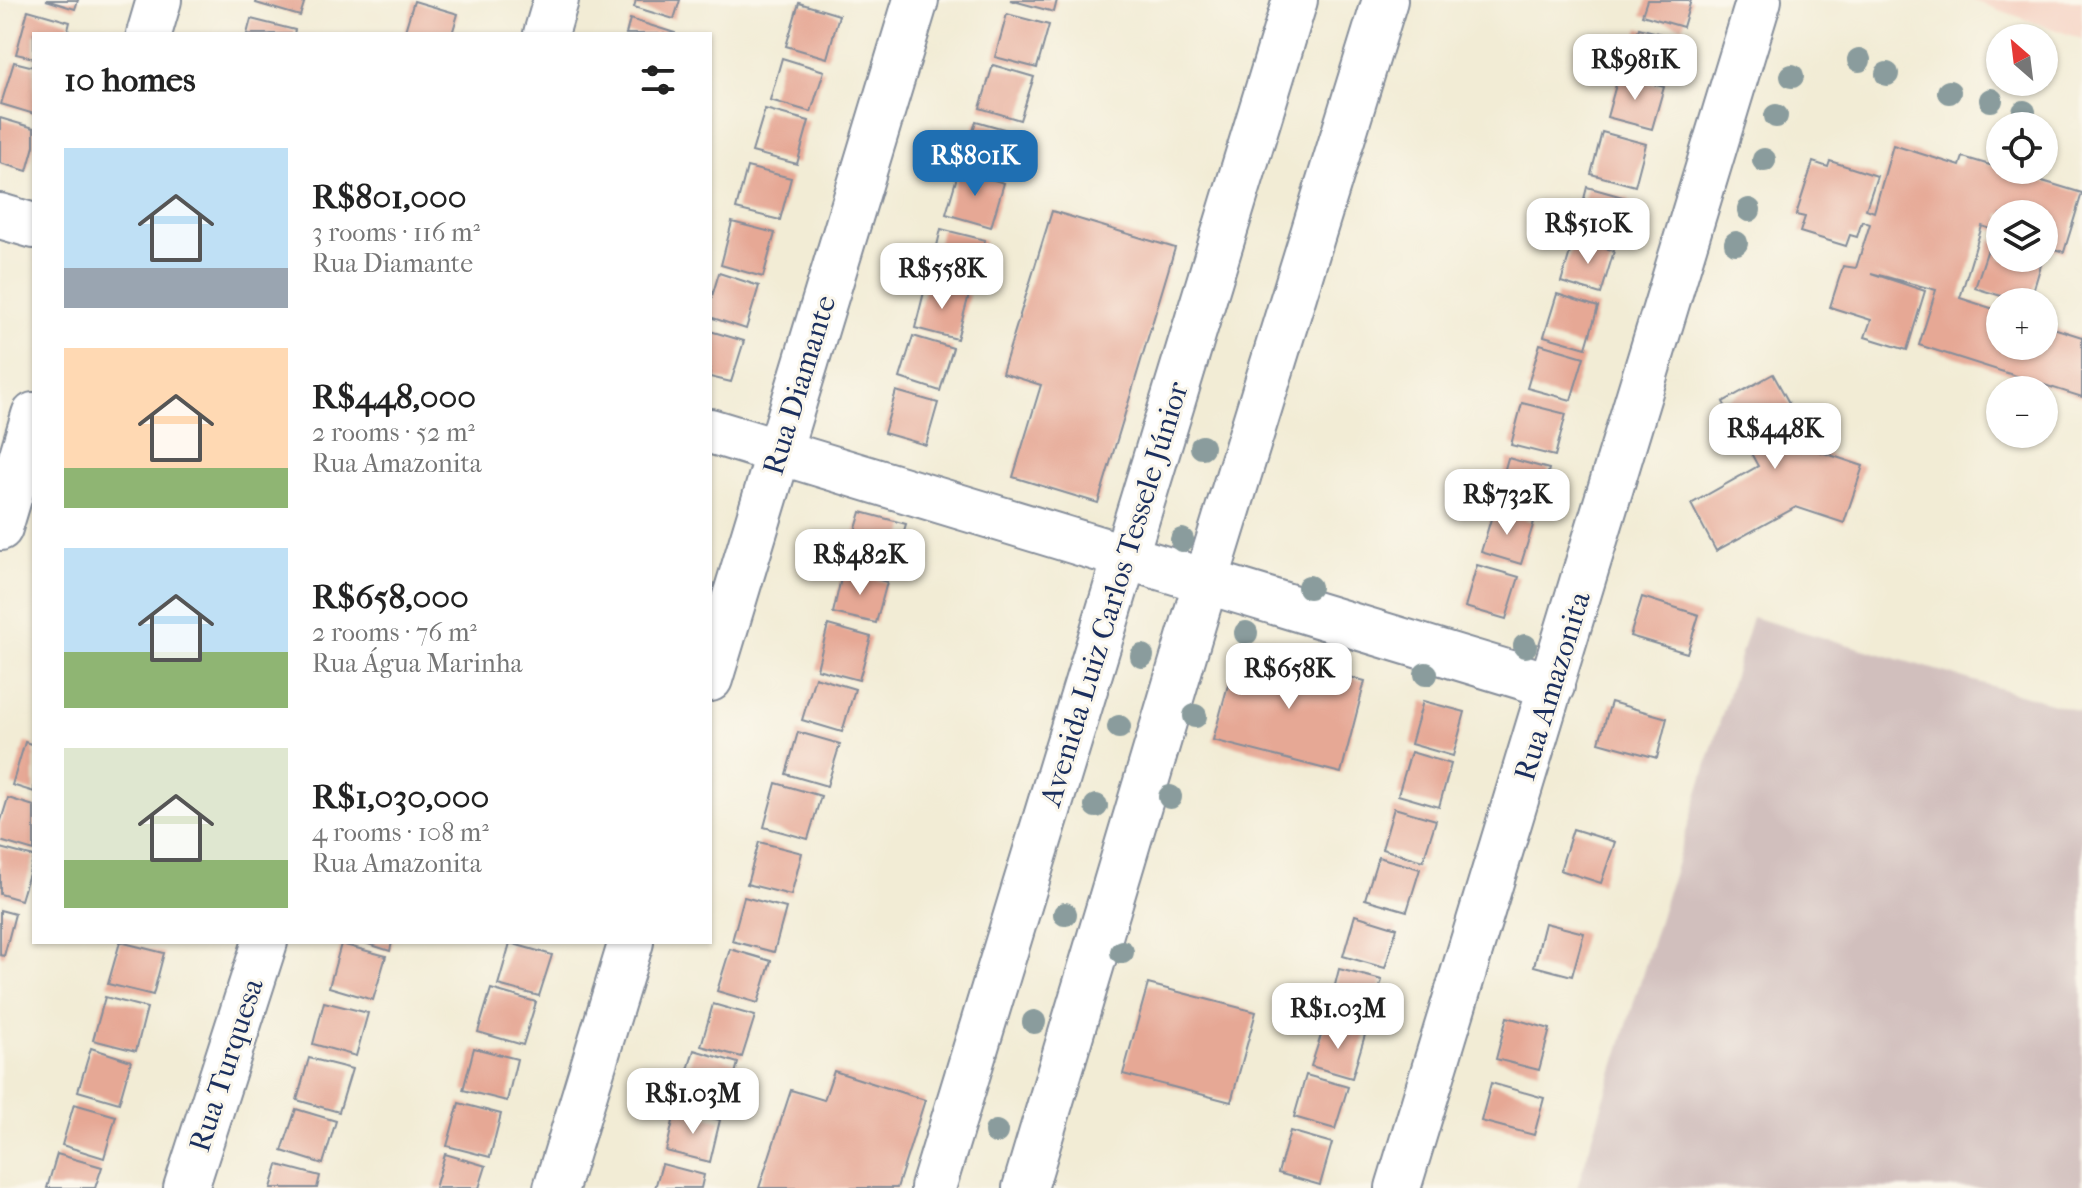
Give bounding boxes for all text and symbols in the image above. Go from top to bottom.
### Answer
north arrow [1986,24,2058,96]
map controls [1986,24,2058,448]
pin: R$981K [1570,34,1700,102]
text: R$981K [1591,44,1679,75]
icon: filters [636,58,680,102]
text: 10 homes [64,60,195,100]
button: locate [1986,112,2058,184]
pin: R$801K [910,130,1040,198]
text: R$801K [931,140,1019,171]
text: R$801,000 [312,177,466,217]
icon: home [128,180,224,276]
pin: R$510K [1523,198,1653,266]
button: layers [1986,200,2058,272]
text: R$510K [1545,208,1631,239]
text: 3 rooms · 116 m² [312,217,480,248]
pin: R$558K [877,243,1007,311]
text: Rua Diamante [312,248,473,279]
text: R$558K [898,253,986,284]
button: + [1986,288,2058,360]
street label: Rua Diamante [756,291,843,479]
button: − [1986,376,2058,448]
text: R$448,000 [312,377,476,417]
street label: Avenida Luiz Carlos Tessele Júnior [1033,377,1196,812]
icon: home [128,380,224,476]
pin: R$448K [1710,403,1840,471]
text: R$448K [1727,413,1823,444]
text: 2 rooms · 52 m² [312,417,475,448]
text: Rua Amazonita [312,448,482,479]
pin: R$732K [1442,469,1572,537]
text: R$732K [1463,479,1551,510]
pin: R$482K [795,529,925,597]
text: R$482K [813,539,907,570]
text: R$658,000 [312,577,469,617]
icon: home [128,580,224,676]
street label: Rua Amazonita [1507,586,1598,785]
text: 2 rooms · 76 m² [312,617,477,648]
pin: R$658K [1224,643,1354,711]
text: Rua Água Marinha [312,648,523,679]
text: R$658K [1244,653,1334,684]
text: R$1,030,000 [312,777,489,817]
icon: home [128,780,224,876]
text: 4 rooms · 108 m² [312,817,489,848]
text: Rua Amazonita [312,848,482,879]
street label: Rua Turquesa [182,973,271,1156]
pin: R$1.03M [1264,983,1412,1051]
text: R$1.03M [1290,993,1386,1024]
pin: R$1.03M [619,1068,767,1136]
text: R$1.03M [645,1078,741,1109]

